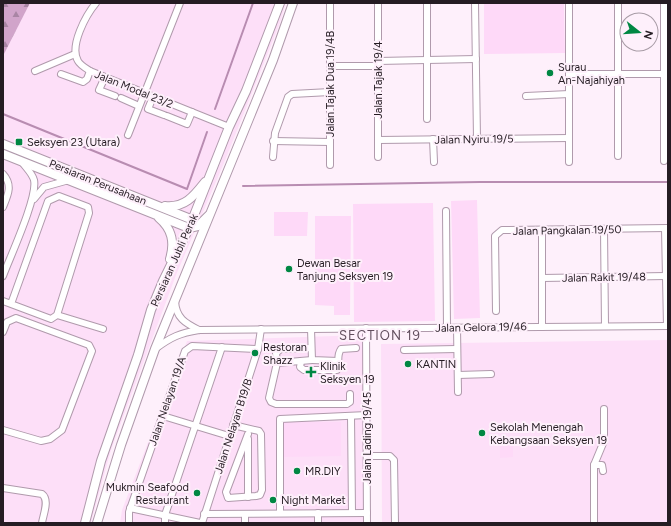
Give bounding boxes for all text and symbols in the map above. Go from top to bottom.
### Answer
north arrow [619,12,659,52]
text: N [641,29,656,41]
street label: Jalan Tajak Dua 19/4B [324,31,337,137]
street label: Jalan Tajak 19/4 [372,41,385,119]
place label: Surau An-Najahiyah [558,61,625,87]
street label: Jalan Modal 23/2 [93,68,175,111]
marker: Surau An-Najahiyah [545,68,555,78]
street label: Jalan Nyiru 19/5 [434,132,514,147]
place label: Seksyen 23 (Utara) [27,136,120,149]
marker: Seksyen 23 (Utara) [14,137,24,147]
street label: Persiaran Perusahaan [47,157,148,208]
street label: Persiaran Jubli Perak [148,211,201,309]
street label: Jalan Pangkalan 19/50 [513,223,621,238]
place label: Dewan Besar Tanjung Seksyen 19 [297,257,393,283]
marker: Dewan Besar Tanjung Seksyen 19 [284,264,294,274]
street label: Jalan Rakit 19/48 [562,270,646,285]
street label: Jalan Gelora 19/46 [435,320,527,335]
district label: SECTION 19 [339,328,421,343]
place label: Restoran Shazz [263,341,307,367]
marker: Restoran Shazz [250,348,260,358]
street label: Jalan Nelayan 19/A [146,354,189,447]
place label: KANTIN [416,358,456,371]
marker: KANTIN [403,359,413,369]
place label: Klinik Seksyen 19 [320,360,375,386]
marker: Klinik Seksyen 19 [305,366,317,378]
street label: Jalan Nelayan B19/B [212,377,255,475]
street label: Jalan Lading 19/45 [361,392,374,484]
place label: Sekolah Menengah Kebangsaan Seksyen 19 [490,421,607,447]
marker: Sekolah Menengah Kebangsaan Seksyen 19 [477,428,487,438]
place label: MR.DIY [305,465,341,478]
marker: MR.DIY [292,466,302,476]
place label: Mukmin Seafood Restaurant [106,481,189,507]
marker: Mukmin Seafood Restaurant [192,488,202,498]
place label: Night Market [281,494,346,507]
marker: Night Market [268,495,278,505]

